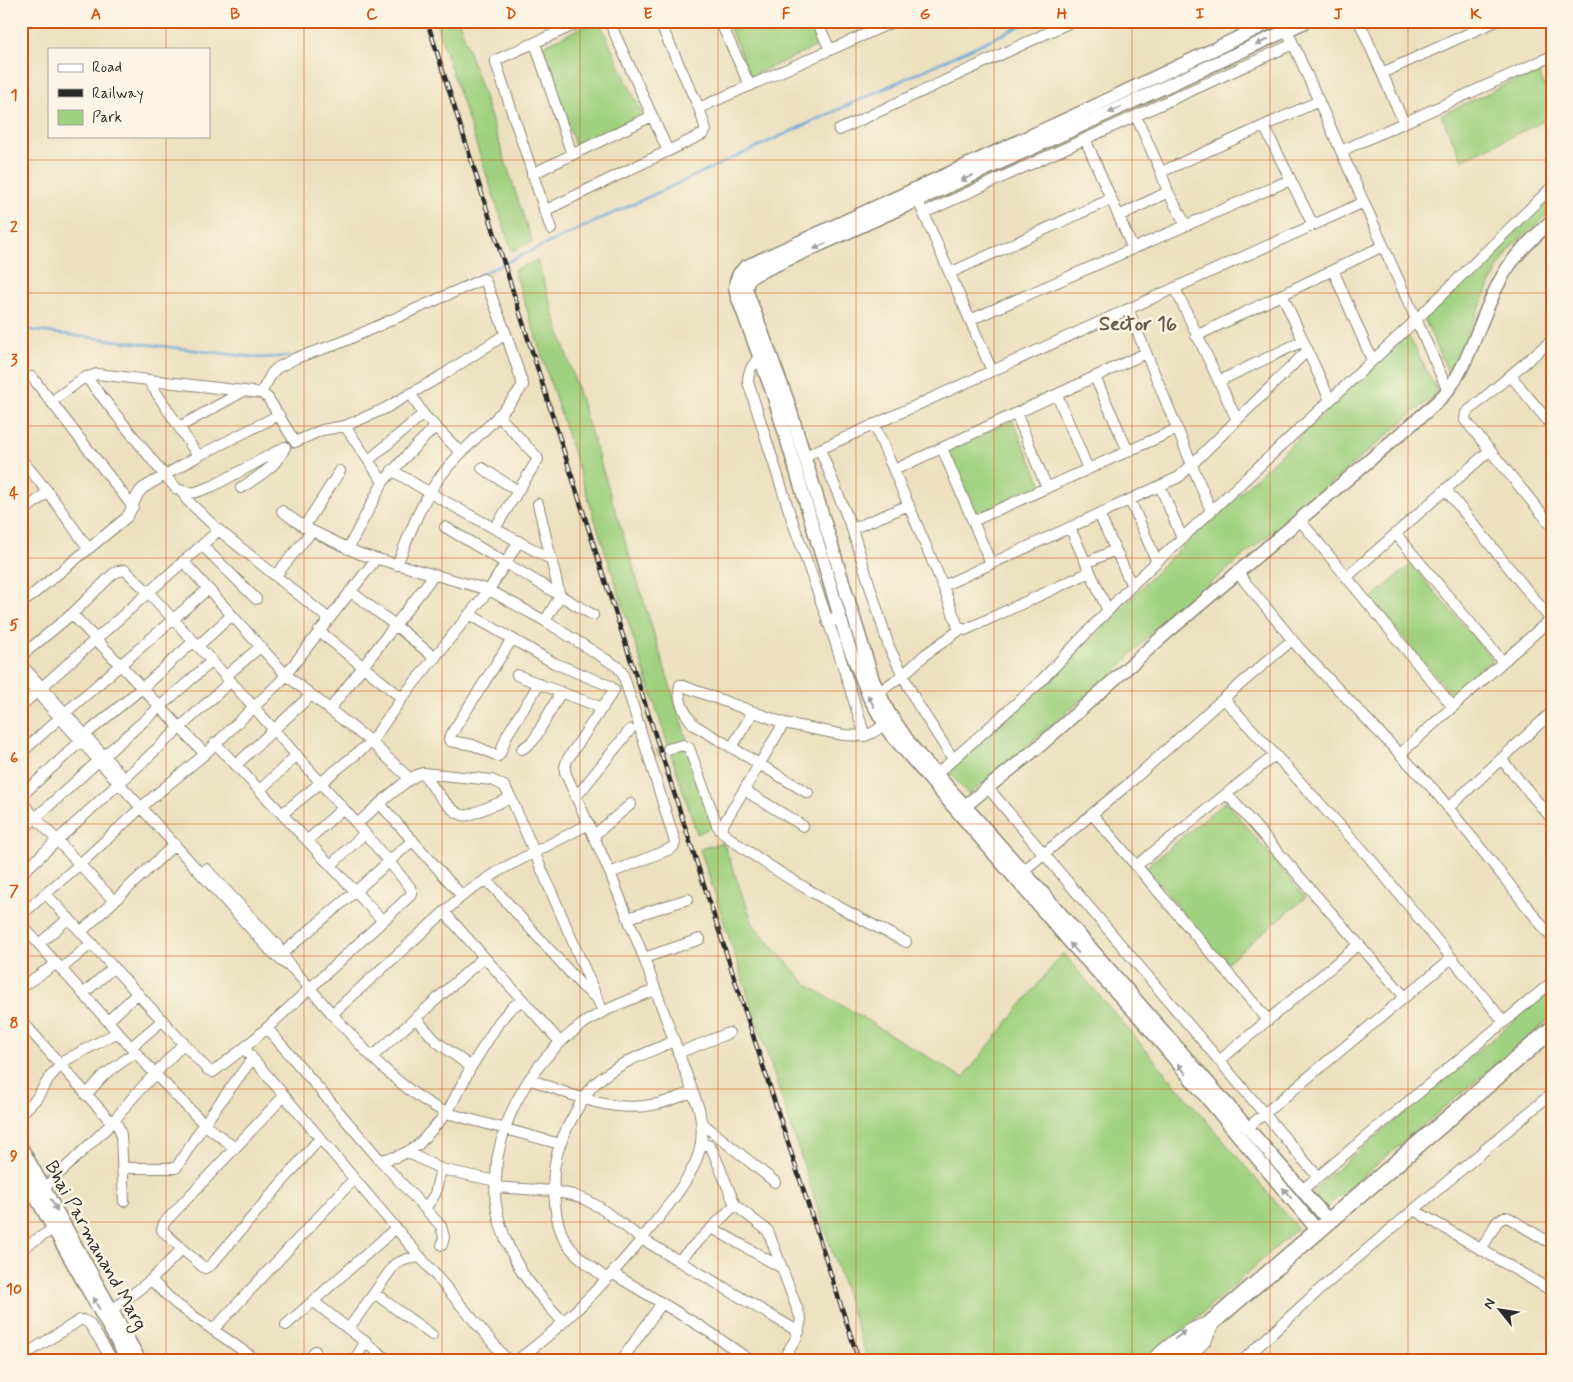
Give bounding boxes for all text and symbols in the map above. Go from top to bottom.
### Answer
text: A [91,4,101,25]
text: B [230,4,240,25]
text: C [366,4,378,25]
text: D [505,4,517,25]
text: E [643,4,653,25]
text: F [782,4,791,25]
text: G [920,4,931,25]
text: H [1057,4,1068,25]
text: I [1196,4,1205,25]
text: J [1333,4,1343,25]
text: K [1470,4,1482,25]
one-way arrow [1255,38,1269,46]
legend [48,48,210,138]
text: Road [92,58,122,78]
text: Railway [92,84,144,104]
text: 1 [10,85,18,106]
one-way arrow [1108,107,1122,115]
text: Park [92,108,122,128]
one-way arrow [960,174,974,182]
text: 2 [10,217,18,238]
one-way arrow [812,241,827,250]
district label: Sector 16 [1099,311,1177,338]
text: 3 [10,350,18,371]
text: 4 [9,483,19,504]
text: 5 [9,615,19,636]
one-way arrow [867,694,876,708]
text: 6 [10,748,18,769]
text: 7 [9,881,19,902]
one-way arrow [1069,941,1080,954]
text: 8 [9,1013,19,1034]
one-way arrow [1177,1062,1188,1075]
text: 9 [10,1146,18,1167]
street label: Bhai Parmanand Marg [37,1156,153,1336]
one-way arrow [1281,1187,1292,1200]
one-way arrow [49,1198,58,1212]
text: 10 [6,1279,22,1300]
north arrow [1476,1284,1526,1334]
text: N [1479,1295,1500,1313]
one-way arrow [92,1296,100,1310]
one-way arrow [1173,1330,1186,1341]

